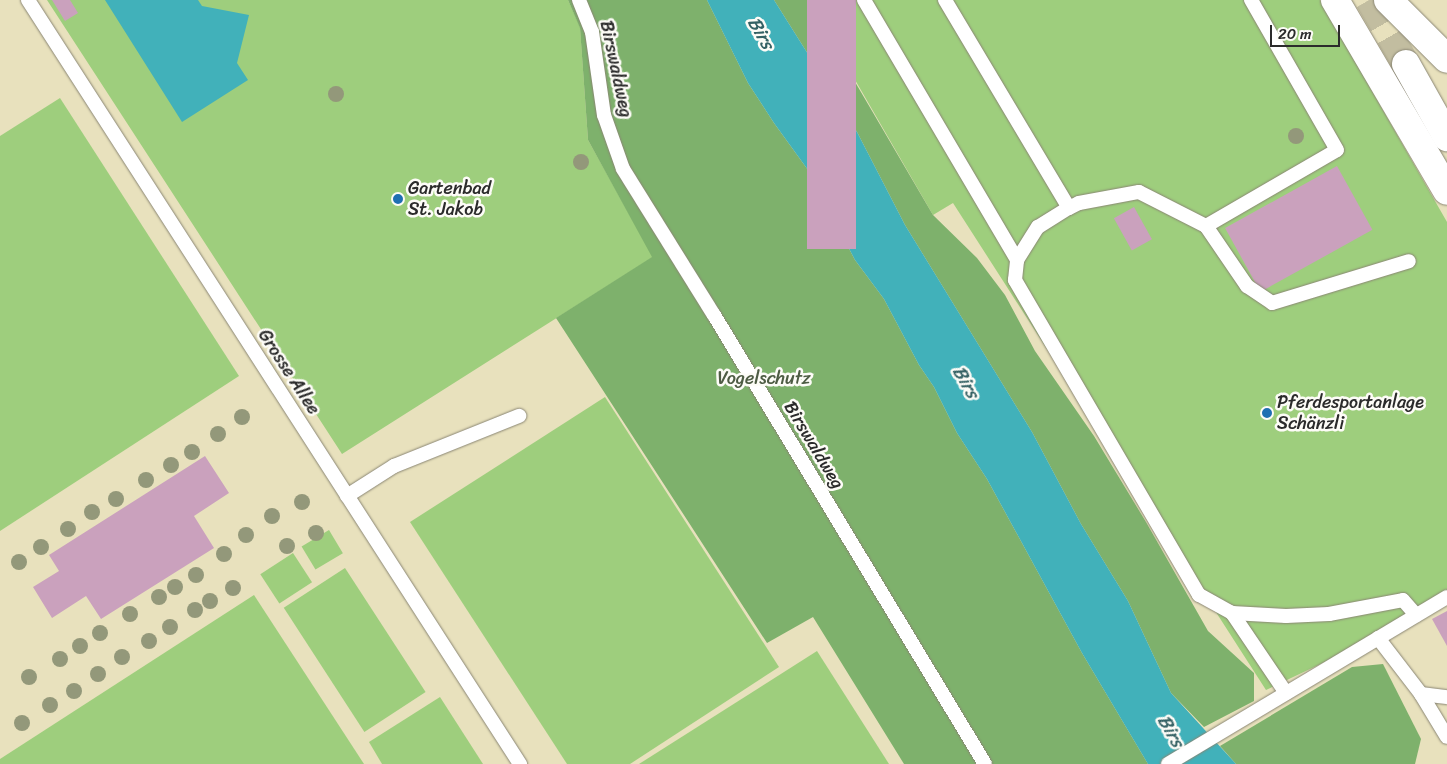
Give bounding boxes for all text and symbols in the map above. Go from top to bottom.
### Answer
water label: Birs [743,13,779,53]
scale bar [1272,15,1342,47]
street label: Birswaldweg [595,19,637,119]
text: 20 m [1278,21,1312,47]
place label: Gartenbad St. Jakob [408,178,491,220]
marker: Gartenbad St. Jakob [392,193,404,205]
street label: Grosse Allee [253,325,325,419]
water label: Birs [948,362,984,402]
park label: Vogelschutz [717,367,811,389]
place label: Pferdesportanlage Schänzli [1277,392,1424,434]
street label: Birswaldweg [779,397,849,493]
marker: Pferdesportanlage Schänzli [1261,407,1273,419]
water label: Birs [1153,711,1189,751]

